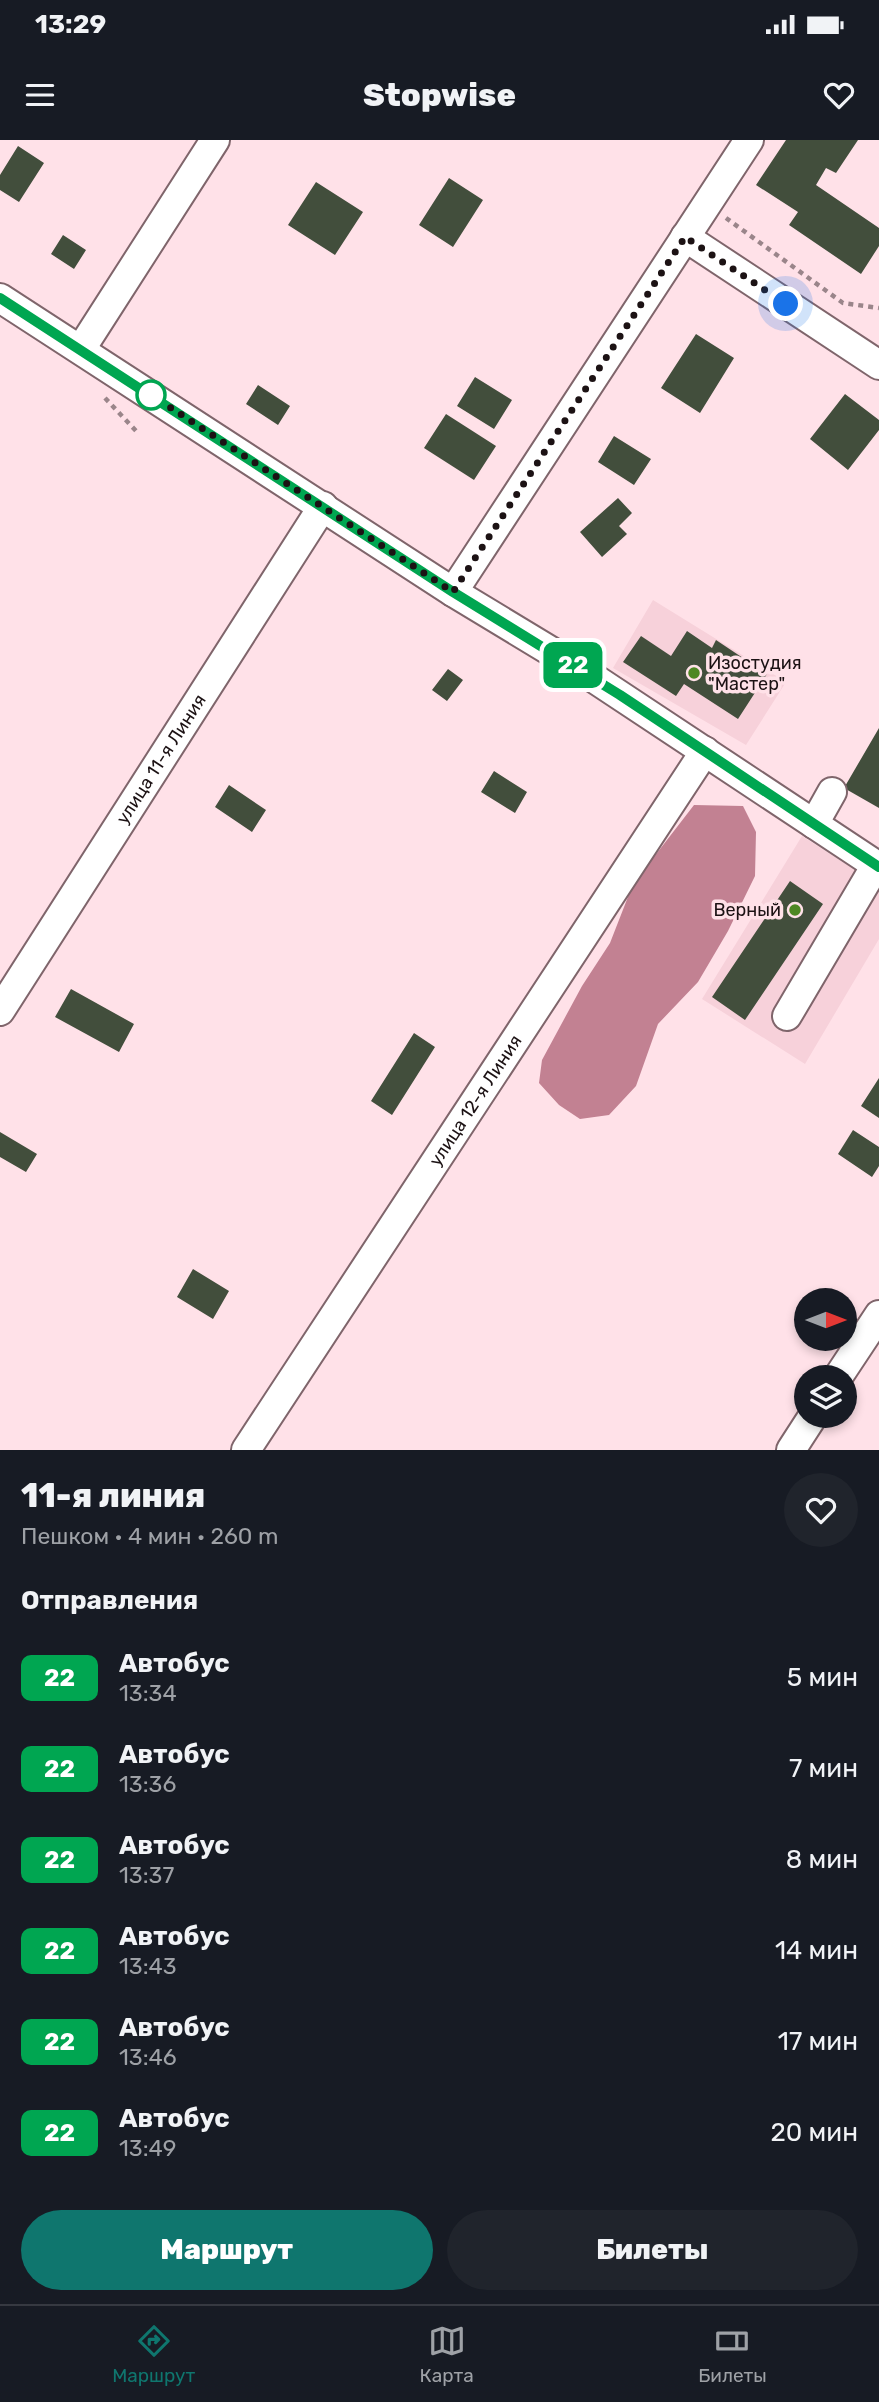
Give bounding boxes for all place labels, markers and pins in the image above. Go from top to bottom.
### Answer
unlabelled marker [136,380,166,410]
place label: Изостудия "Мастер" [708,652,802,695]
marker: Изостудия "Мастер" [686,665,702,681]
place label: Верный [714,899,781,921]
marker: Верный [787,902,803,918]

